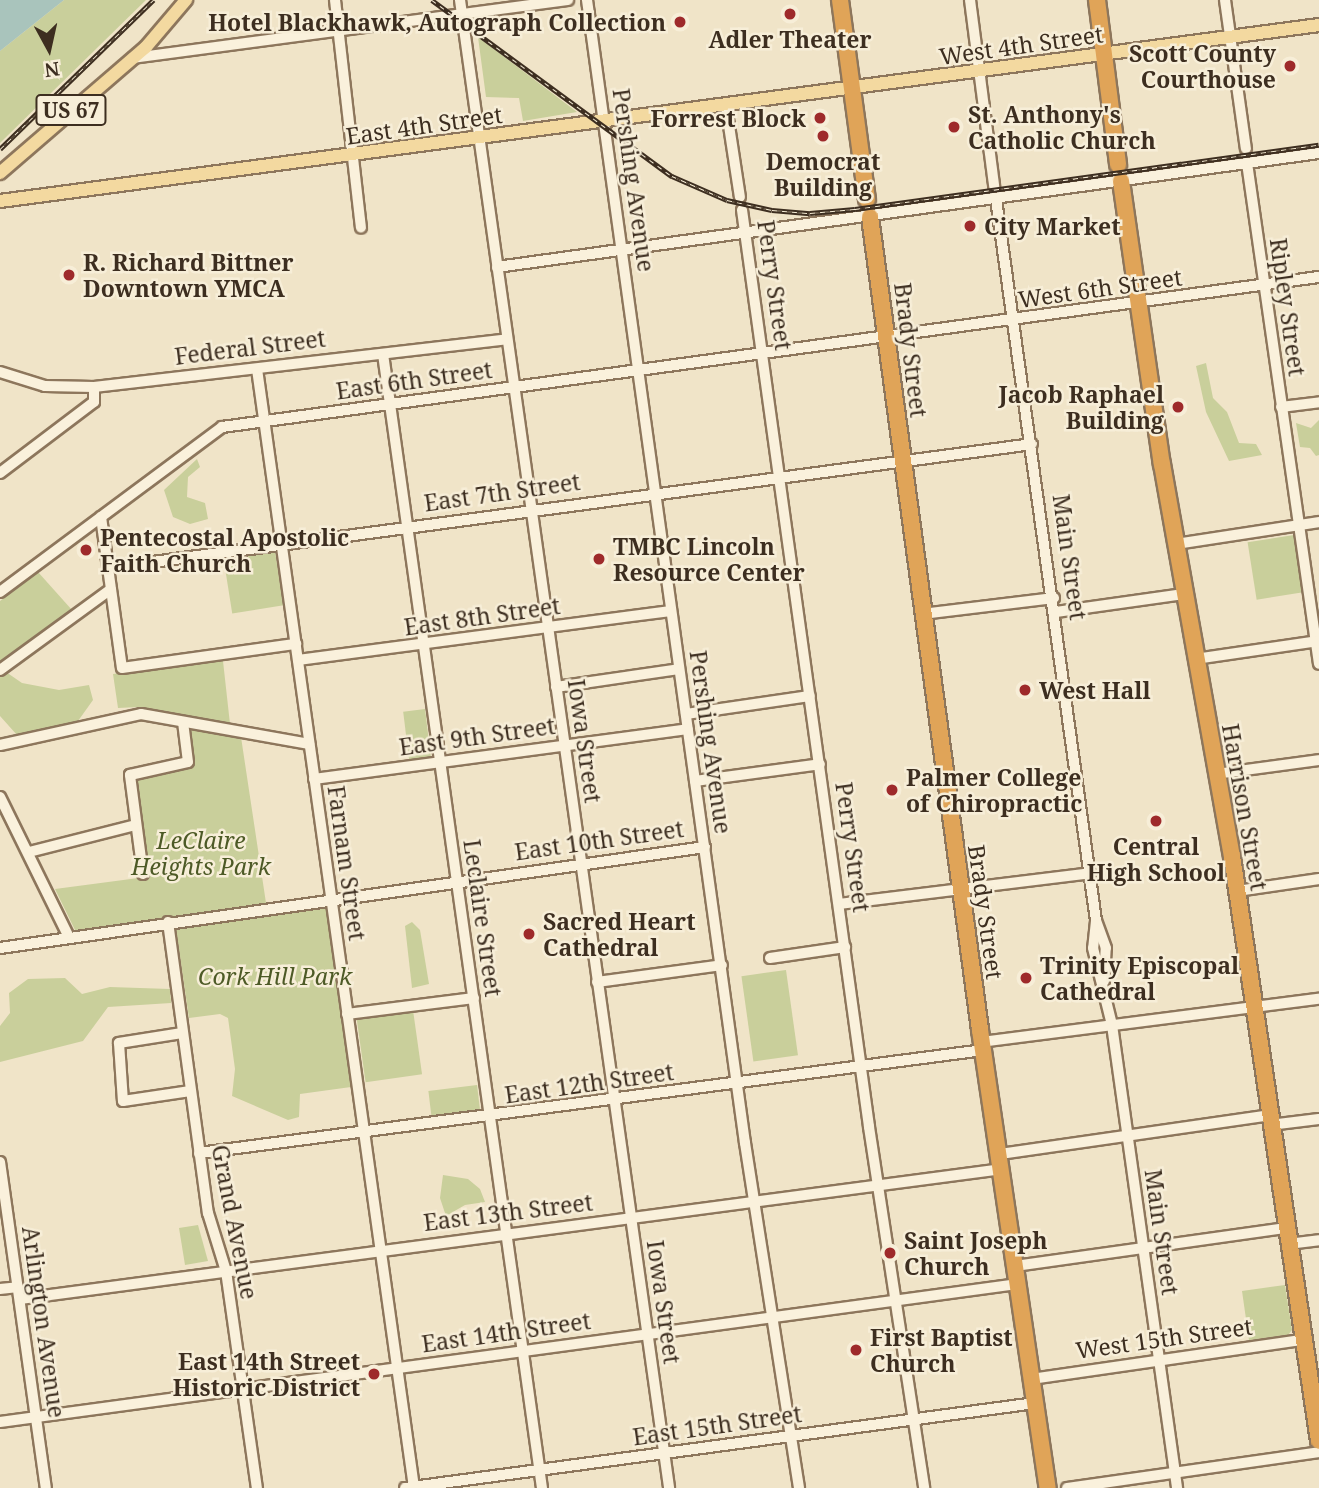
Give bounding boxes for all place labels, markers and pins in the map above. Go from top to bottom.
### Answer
marker: Adler Theater [782,6,798,22]
place label: Hotel Blackhawk, Autograph Collection [208,8,666,36]
marker: Hotel Blackhawk, Autograph Collection [672,14,688,30]
place label: Adler Theater [709,25,871,53]
place label: Scott County Courthouse [1129,39,1276,93]
marker: Scott County Courthouse [1282,58,1298,74]
place label: St. Anthony's Catholic Church [968,100,1156,154]
place label: Forrest Block [650,104,806,132]
marker: Forrest Block [812,110,828,126]
marker: St. Anthony's Catholic Church [946,119,962,135]
marker: Democrat Building [815,128,831,144]
place label: Democrat Building [766,147,880,201]
place label: City Market [984,212,1120,240]
marker: City Market [962,218,978,234]
place label: R. Richard Bittner Downtown YMCA [83,248,293,302]
marker: R. Richard Bittner Downtown YMCA [61,267,77,283]
place label: Jacob Raphael Building [999,380,1164,434]
marker: Jacob Raphael Building [1170,399,1186,415]
place label: Pentecostal Apostolic Faith Church [100,523,349,577]
place label: TMBC Lincoln Resource Center [613,532,805,586]
marker: Pentecostal Apostolic Faith Church [78,542,94,558]
marker: TMBC Lincoln Resource Center [591,551,607,567]
place label: West Hall [1039,676,1151,704]
marker: West Hall [1017,682,1033,698]
place label: Palmer College of Chiropractic [906,763,1082,817]
marker: Palmer College of Chiropractic [884,782,900,798]
marker: Central High School [1148,813,1164,829]
place label: Central High School [1087,832,1225,886]
place label: Sacred Heart Cathedral [543,907,695,961]
marker: Sacred Heart Cathedral [521,926,537,942]
place label: Trinity Episcopal Cathedral [1040,951,1239,1005]
marker: Trinity Episcopal Cathedral [1018,970,1034,986]
place label: Saint Joseph Church [904,1226,1047,1280]
marker: Saint Joseph Church [882,1245,898,1261]
place label: First Baptist Church [870,1323,1013,1377]
marker: First Baptist Church [848,1342,864,1358]
place label: East 14th Street Historic District [173,1347,360,1401]
marker: East 14th Street Historic District [366,1366,382,1382]

